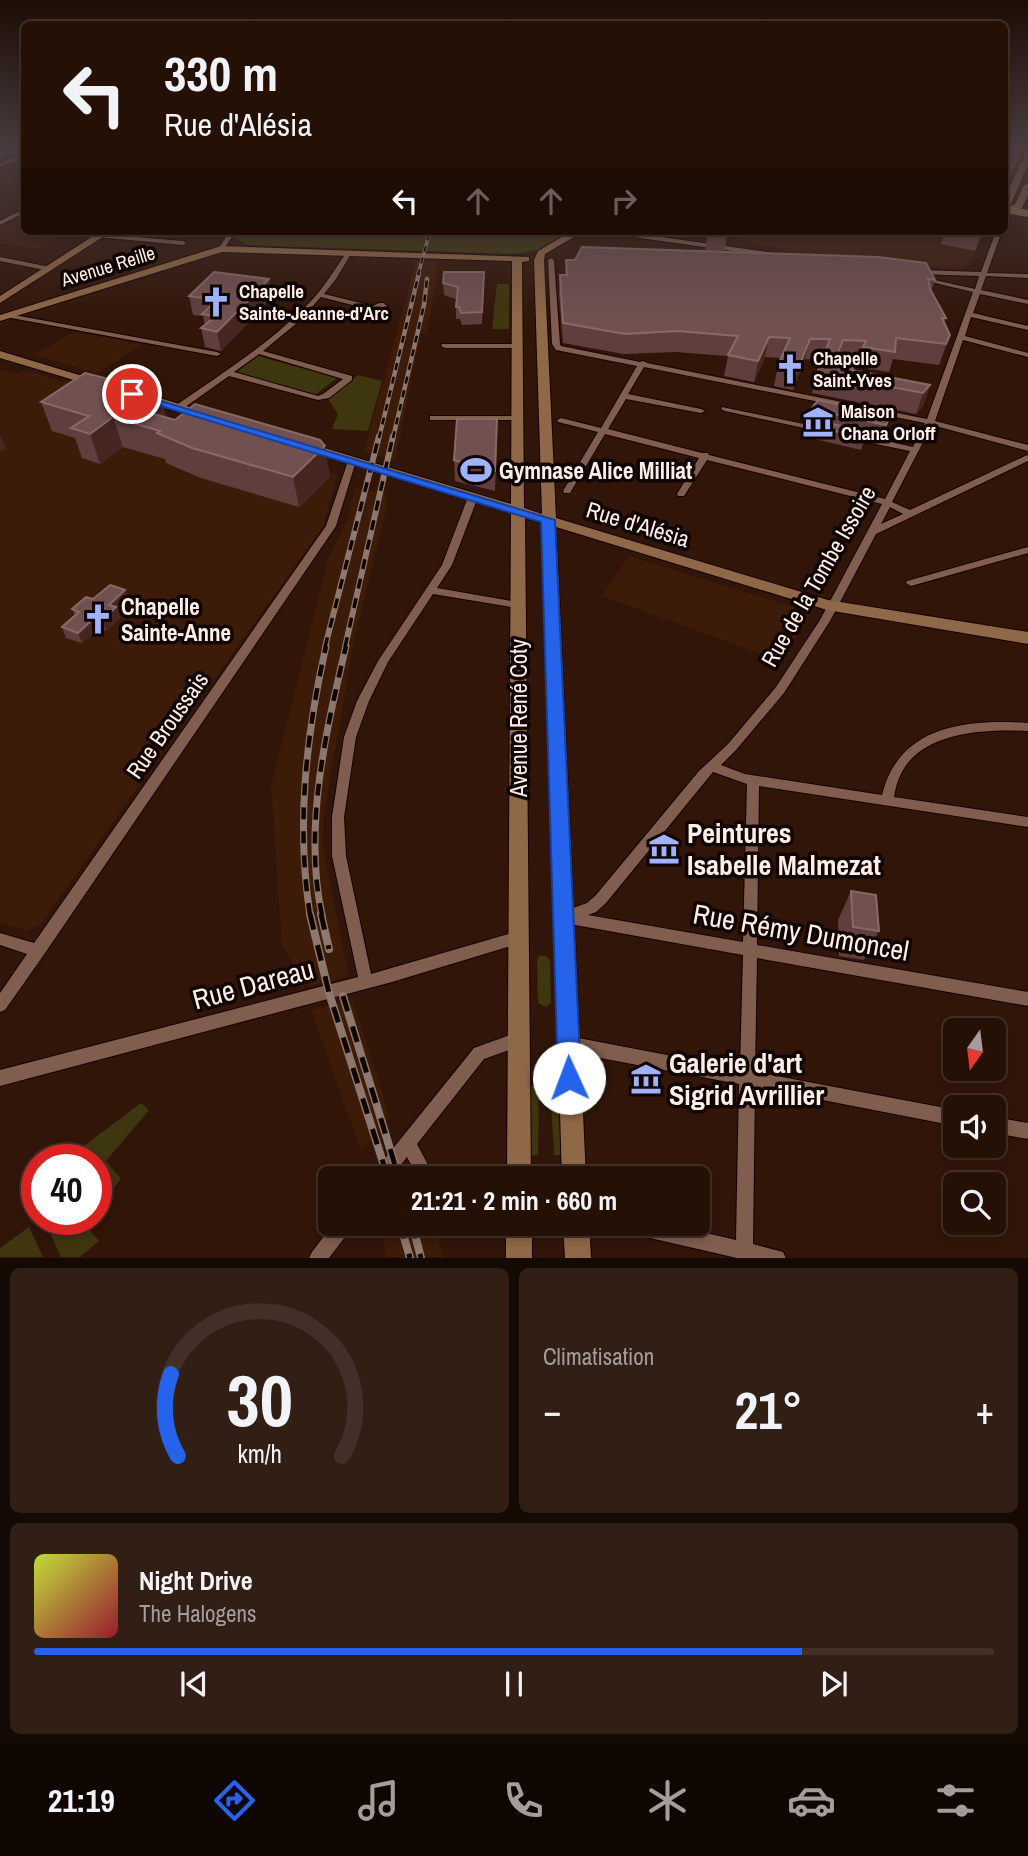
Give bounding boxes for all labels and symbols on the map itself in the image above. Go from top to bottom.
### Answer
street label: Avenue Reille [57,239,158,293]
place label: Chapelle Sainte-Jeanne-d'Arc [239,278,389,326]
church icon: Chapelle Sainte-Jeanne-d'Arc [199,285,233,319]
place label: Chapelle Saint-Yves [813,345,892,393]
church icon: Chapelle Saint-Yves [773,352,807,386]
pin [102,364,162,424]
place label: Maison Chana Orloff [841,398,936,446]
museum icon: Maison Chana Orloff [801,405,835,439]
sports icon: Gymnase Alice Milliat [459,453,493,487]
place label: Gymnase Alice Milliat [499,455,692,486]
street label: Rue de la Tombe Issoire [754,480,882,672]
street label: Rue d'Alésia [583,494,694,555]
place label: Chapelle Sainte-Anne [121,591,231,648]
church icon: Chapelle Sainte-Anne [81,602,115,636]
street label: Avenue René Coty [503,638,534,798]
street label: Rue Broussais [119,665,215,785]
place label: Peintures Isabelle Malmezat [687,814,881,884]
museum icon: Peintures Isabelle Malmezat [647,832,681,866]
street label: Rue Rémy Dumoncel [690,894,912,970]
street label: Rue Dareau [188,950,318,1018]
north arrow [943,1018,1006,1082]
position arrow [532,1041,606,1115]
place label: Galerie d'art Sigrid Avrillier [669,1044,824,1114]
museum icon: Galerie d'art Sigrid Avrillier [629,1062,663,1096]
speed limit sign: 40 [21,1144,112,1235]

